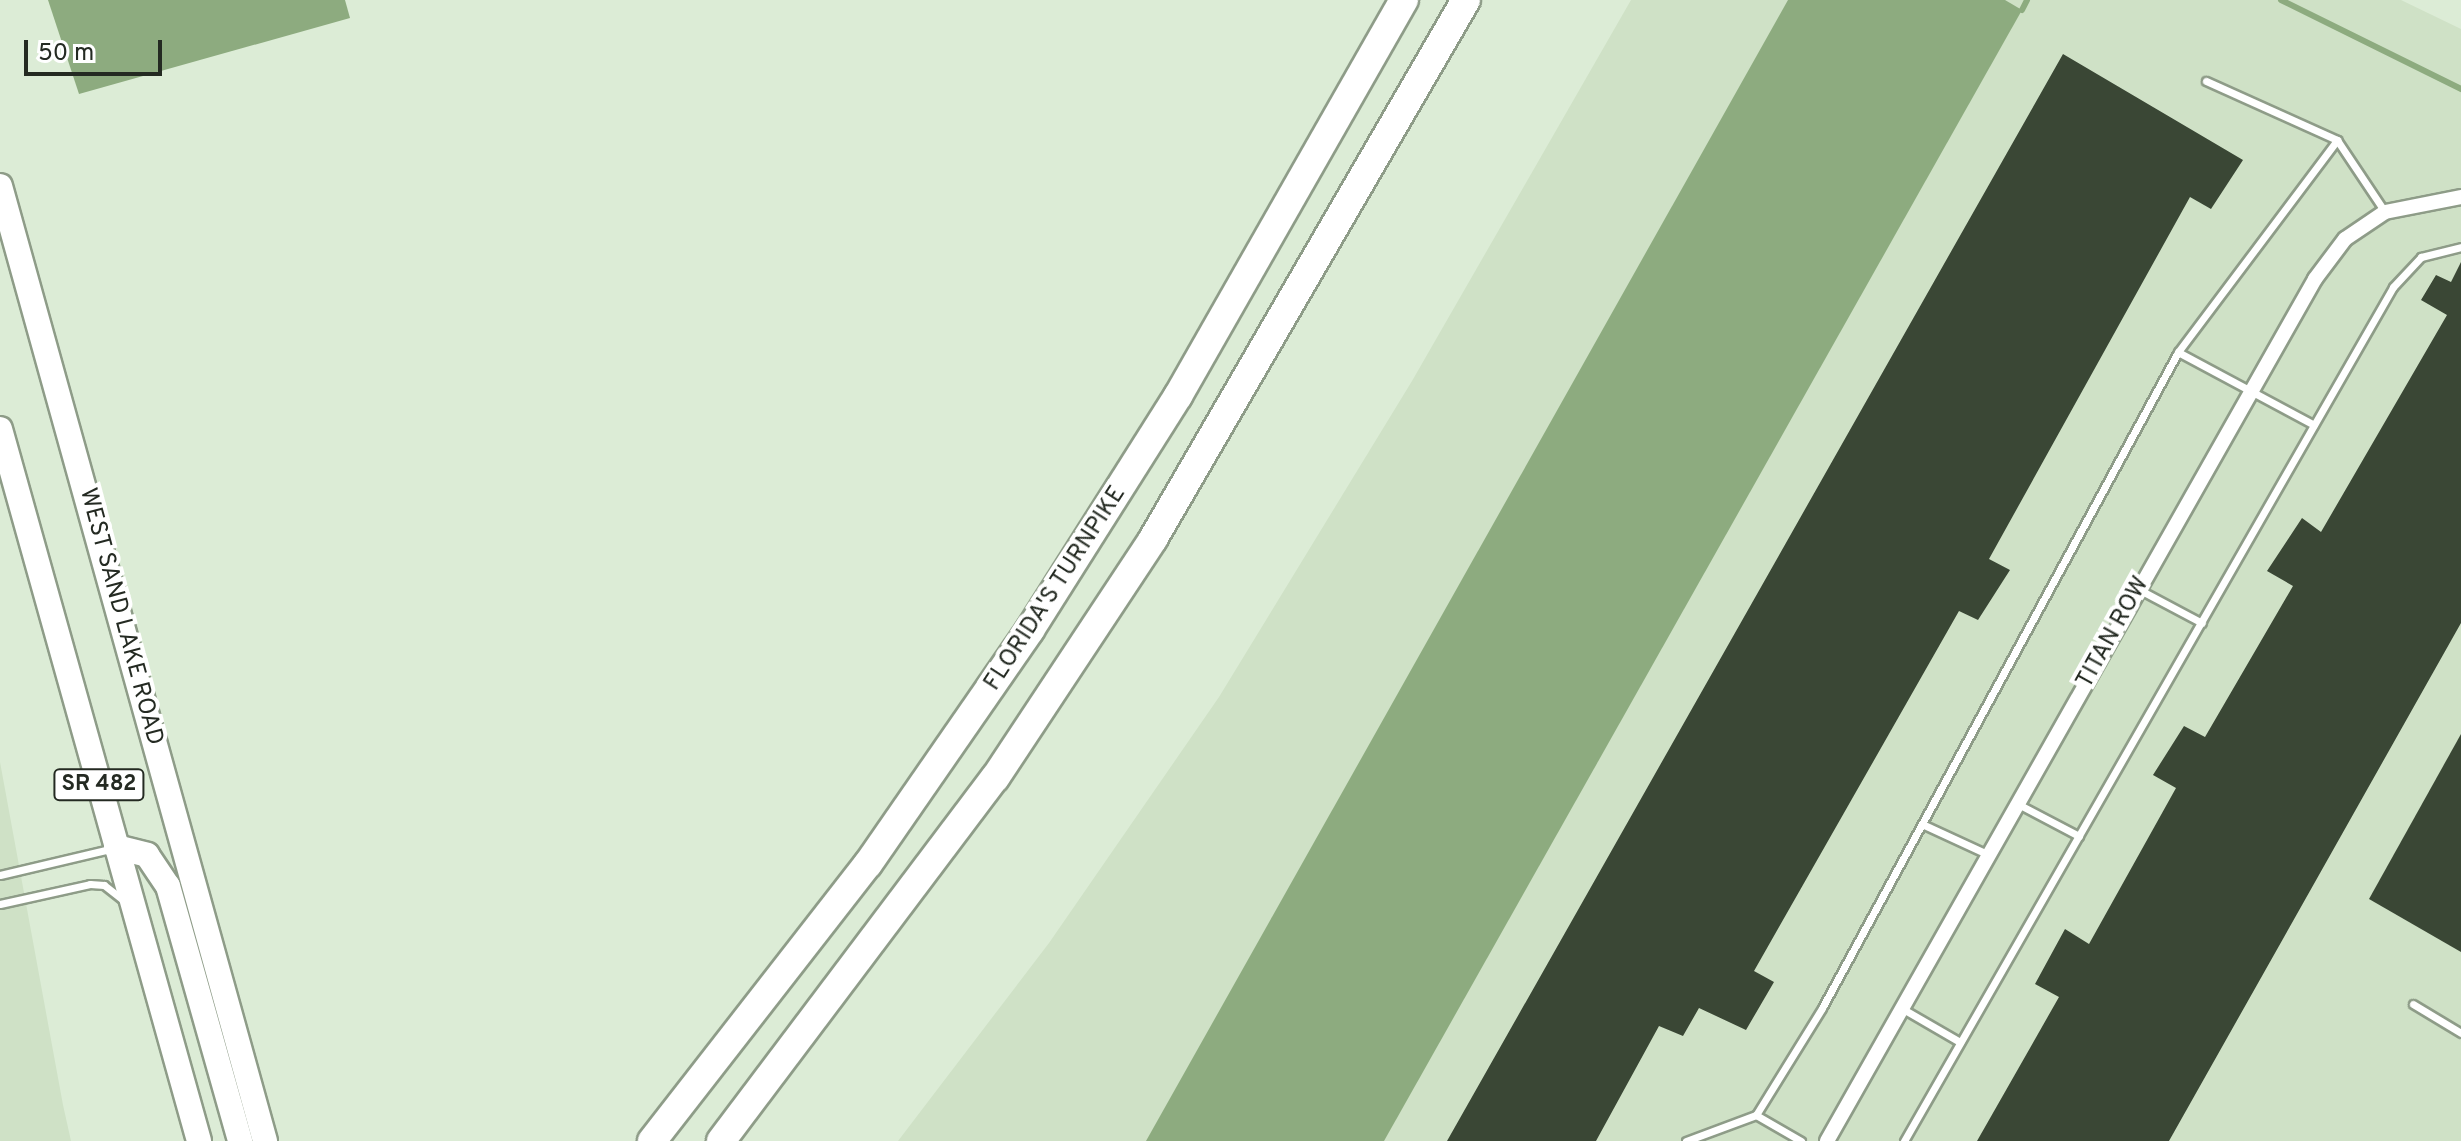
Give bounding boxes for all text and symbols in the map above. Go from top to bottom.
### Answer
scale bar [28,24,166,74]
text: 50 m [38,39,94,69]
street label: FLORIDA'S TURNPIKE [979,481,1133,697]
street label: WEST SAND LAKE ROAD [72,485,168,749]
street label: TITAN ROW [2072,572,2156,694]
road number: SR 482 [53,767,145,803]

